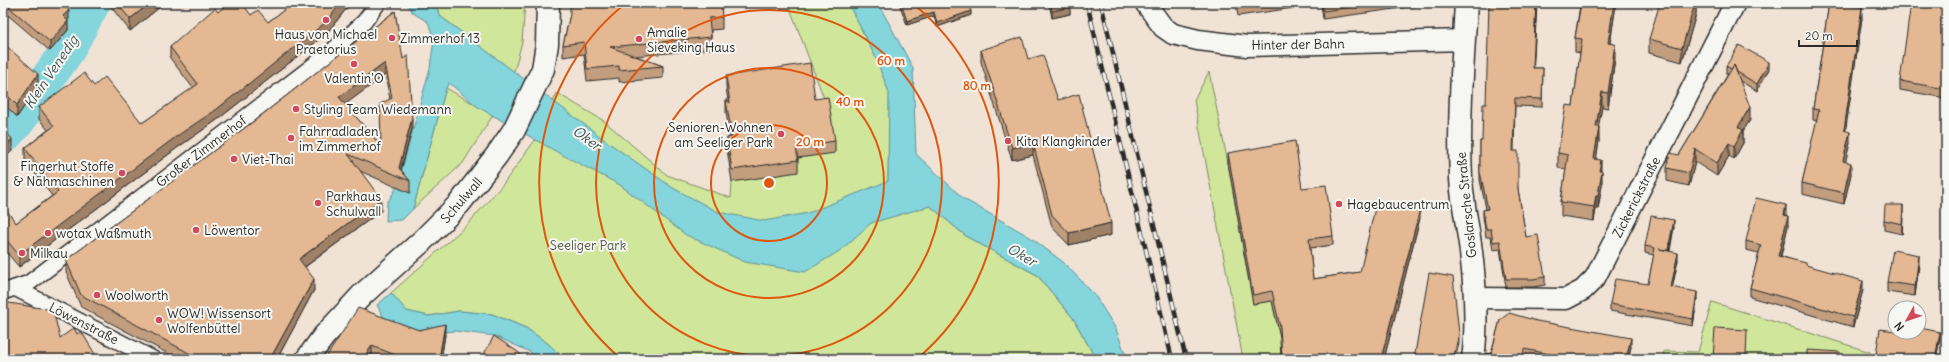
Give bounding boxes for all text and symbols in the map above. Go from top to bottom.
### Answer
marker: Haus von Michael Praetorius [321,15,331,25]
scale bar [1799,22,1857,48]
place label: Amalie Sieveking Haus [647,24,735,56]
place label: Haus von Michael Praetorius [275,26,377,58]
text: 20 m [1805,28,1833,43]
place label: Zimmerhof 13 [400,30,480,47]
water label: Klein Venedig [20,31,83,112]
marker: Zimmerhof 13 [387,33,397,43]
marker: Amalie Sieveking Haus [634,34,644,44]
street label: Hinter der Bahn [1251,35,1345,54]
text: 60 m [877,53,906,68]
marker: Valentin'O [349,59,359,69]
place label: Valentin'O [324,70,384,87]
text: 80 m [963,78,992,93]
text: 40 m [836,94,865,109]
place label: Styling Team Wiedemann [304,101,452,118]
marker: Styling Team Wiedemann [291,104,301,114]
street label: Großer Zimmerhof [153,111,250,191]
place label: Senioren-Wohnen am Seeliger Park [668,119,773,151]
water label: Oker [569,122,607,156]
place label: Fahrradladen im Zimmerhof [299,123,382,155]
marker: Senioren-Wohnen am Seeliger Park [776,129,786,139]
marker: Fahrradladen im Zimmerhof [286,133,296,143]
place label: Kita Klangkinder [1016,133,1113,150]
text: 20 m [796,134,824,149]
marker: Kita Klangkinder [1003,136,1013,146]
place label: Viet-Thai [242,151,294,168]
street label: Goslarsche Straße [1452,151,1481,259]
marker: Viet-Thai [229,154,239,164]
street label: Zickerickstraße [1609,154,1664,241]
place label: Fingerhut Stoffe & Nähmaschinen [13,158,114,190]
marker: Fingerhut Stoffe & Nähmaschinen [117,168,127,178]
street label: Schulwall [437,174,486,227]
centre of rings [762,176,776,190]
place label: Parkhaus Schulwall [326,188,381,220]
place label: Hagebaucentrum [1347,196,1450,213]
marker: Parkhaus Schulwall [313,198,323,208]
marker: Hagebaucentrum [1334,199,1344,209]
place label: Löwentor [204,222,261,239]
place label: wotax Waßmuth [56,225,152,242]
marker: Löwentor [191,225,201,235]
marker: wotax Waßmuth [43,228,53,238]
park label: Seeliger Park [550,237,627,254]
water label: Oker [1004,239,1042,272]
place label: Milkau [30,245,68,262]
marker: Milkau [17,248,27,258]
place label: Woolworth [105,287,169,304]
marker: Woolworth [92,290,102,300]
street label: Löwenstraße [46,299,121,348]
north arrow [1887,300,1927,340]
place label: WOW! Wissensort Wolfenbüttel [167,305,271,337]
marker: WOW! Wissensort Wolfenbüttel [154,315,164,325]
text: N [1892,319,1907,334]

